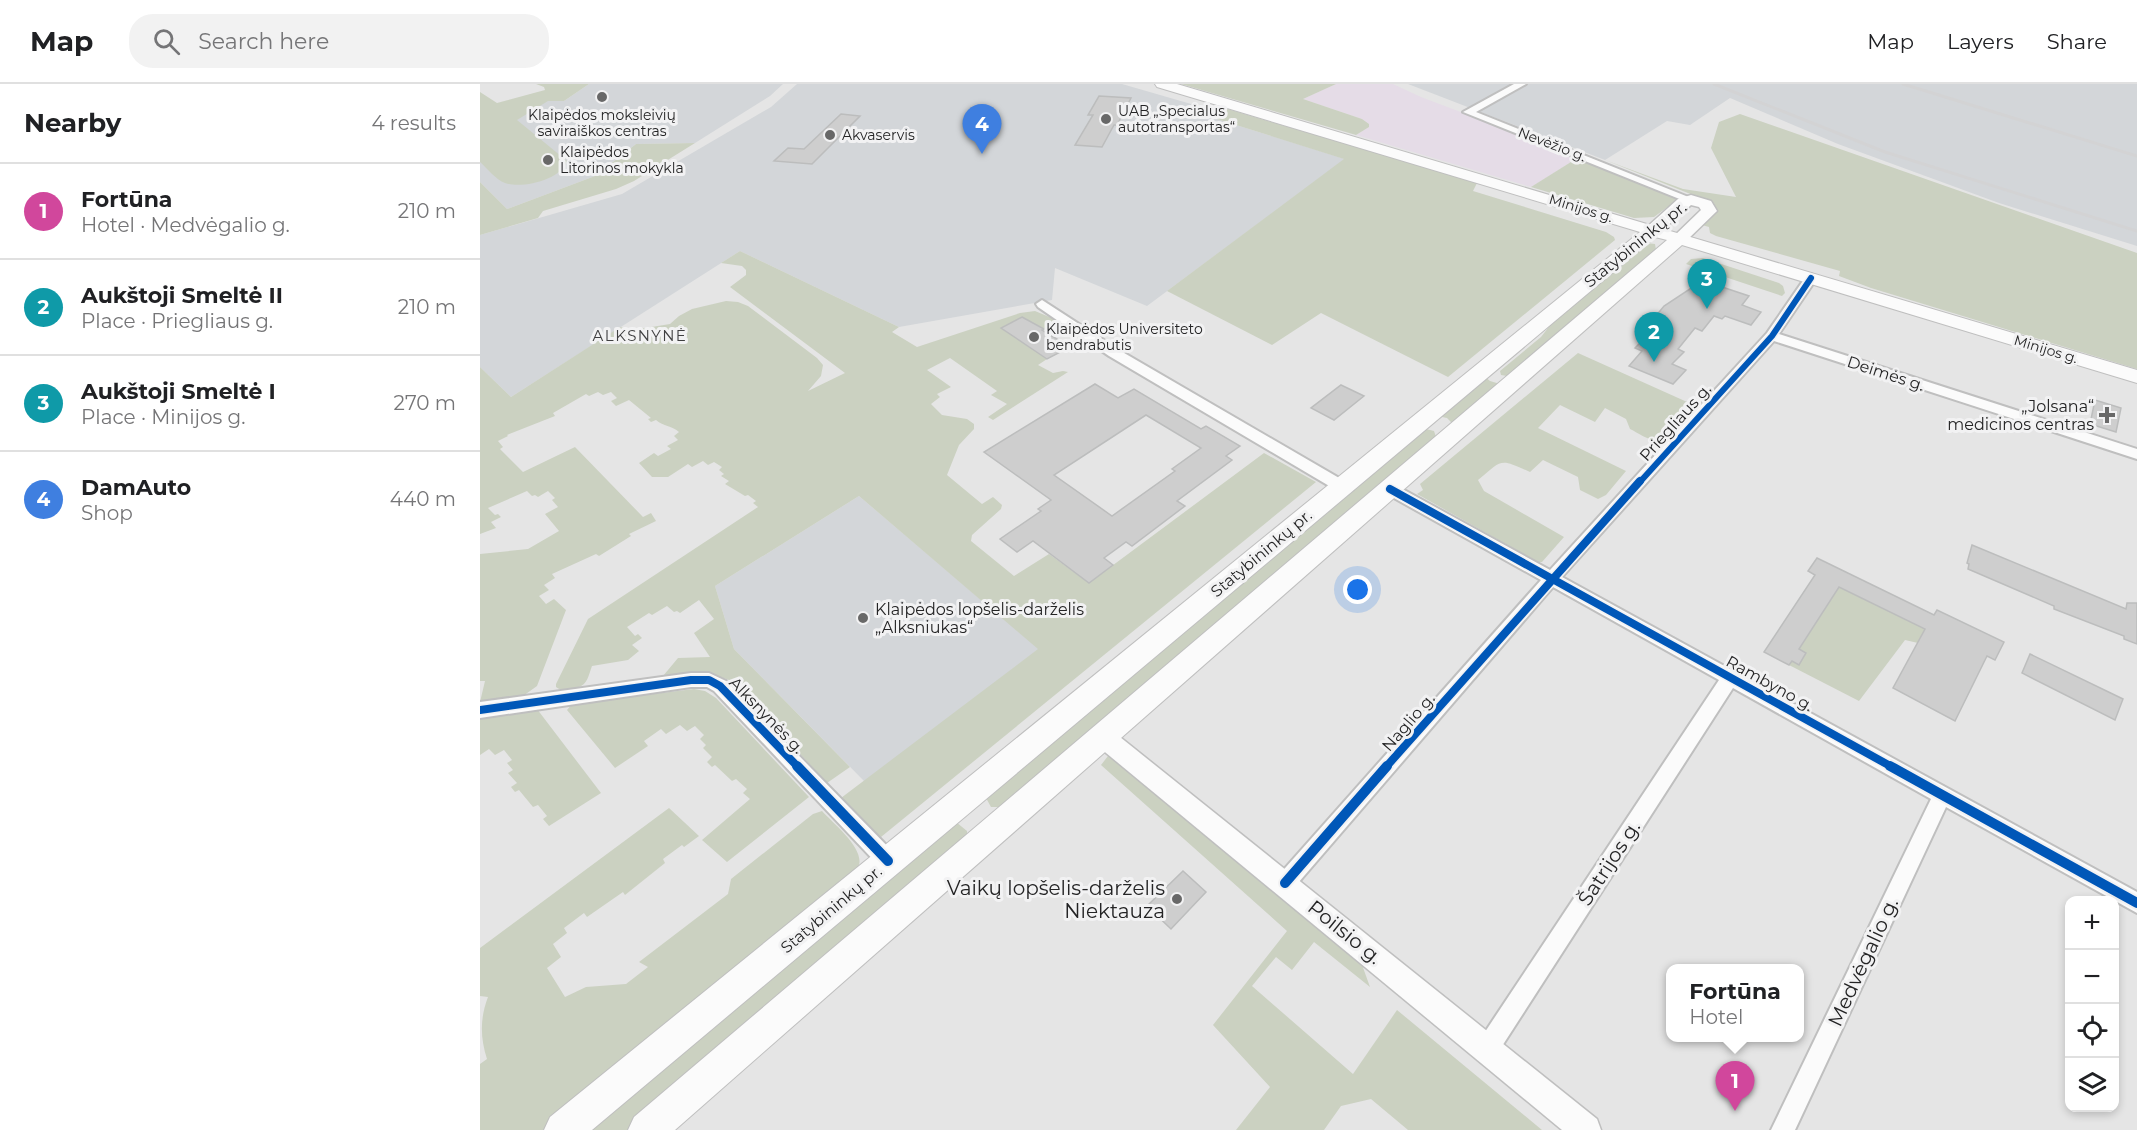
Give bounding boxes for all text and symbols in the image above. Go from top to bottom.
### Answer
search box [129,14,549,68]
text: Map [30,24,93,58]
icon: search [150,25,183,58]
text: Search here [198,28,329,55]
text: Map [1867,29,1914,54]
text: Layers [1947,29,2014,54]
text: Share [2047,29,2107,54]
marker: Klaipėdos moksleivių saviraiškos centras [595,90,609,104]
place label: UAB „Specialus autotransportas“ [1118,102,1235,136]
pin: 4 [962,104,1002,154]
place label: Klaipėdos moksleivių saviraiškos centras [528,106,676,140]
text: Nearby [24,107,121,139]
text: 4 results [371,111,456,135]
marker: UAB „Specialus autotransportas“ [1099,112,1113,126]
street label: Nevėžio g. [1515,123,1589,165]
place label: Akvaservis [842,126,915,144]
marker: Akvaservis [823,128,837,142]
place label: Klaipėdos Litorinos mokykla [560,143,684,177]
marker: Klaipėdos Litorinos mokykla [541,153,555,167]
text: Fortūna [81,186,172,213]
street label: Minijos g. [1547,190,1615,226]
street label: Statybininkų pr. [1580,197,1690,291]
text: 1 [40,199,47,223]
text: 210 m [398,199,456,223]
text: Hotel · Medvėgalio g. [81,213,290,237]
pin: 3 [1688,260,1726,309]
text: Aukštoji Smeltė II [81,282,283,309]
text: 2 [38,295,49,319]
text: 210 m [398,295,456,319]
text: Place · Priegliaus g. [81,309,273,333]
pin: 2 [1634,312,1674,362]
place label: Klaipėdos Universiteto bendrabutis [1046,320,1203,354]
district label: ALKSNYNĖ [593,326,687,345]
marker: Klaipėdos Universiteto bendrabutis [1027,330,1041,344]
street label: Minijos g. [2012,331,2080,367]
street label: Deimės g. [1845,352,1927,395]
text: Aukštoji Smeltė I [81,378,276,405]
street label: Priegliaus g. [1636,380,1715,465]
text: 3 [38,391,49,415]
text: 270 m [394,391,456,415]
place label: „Jolsana“ medicinos centras [1947,397,2094,434]
text: Place · Minijos g. [81,405,246,429]
marker: „Jolsana“ medicinos centras [2098,406,2116,424]
text: DamAuto [81,474,191,501]
text: 4 [37,487,50,511]
text: 440 m [390,487,456,511]
text: Shop [81,501,133,525]
street label: Statybininkų pr. [1207,506,1316,601]
your location [1343,575,1372,604]
place label: Klaipėdos lopšelis-darželis „Alksniukas“ [875,600,1084,637]
marker: Klaipėdos lopšelis-darželis „Alksniukas“ [856,611,870,625]
street label: Rambyno g. [1723,652,1817,715]
street label: Alksnynės g. [725,673,808,758]
street label: Naglio g. [1378,689,1439,755]
street label: Šatrijos g. [1573,816,1645,910]
street label: Statybininkų pr. [777,862,886,957]
place label: Vaikų lopšelis-darželis Niektauza [947,876,1165,923]
marker: Vaikų lopšelis-darželis Niektauza [1170,892,1184,906]
street label: Medvėgalio g. [1823,894,1903,1030]
street label: Poilsio g. [1303,895,1387,969]
map controls [2065,896,2119,1112]
button: + [2065,896,2119,950]
button: − [2065,950,2119,1004]
popup [1666,964,1804,1042]
text: Fortūna [1689,978,1781,1005]
button: locate [2065,1004,2119,1058]
text: Hotel [1689,1005,1743,1029]
button: layers [2065,1058,2119,1112]
pin: 1 [1716,1062,1754,1111]

